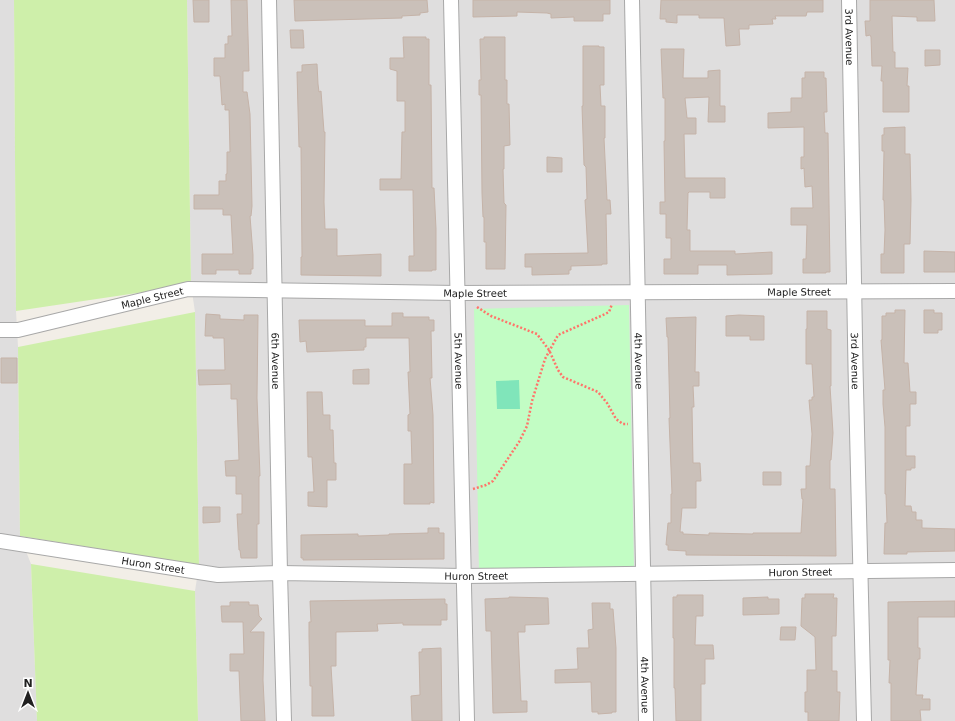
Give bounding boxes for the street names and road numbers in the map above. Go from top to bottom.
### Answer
street label: 3rd Avenue [844,8,856,66]
street label: Maple Street [120,285,184,310]
street label: Maple Street [767,286,831,297]
street label: Maple Street [443,287,507,299]
street label: 6th Avenue [270,332,282,390]
street label: 5th Avenue [453,332,465,390]
street label: 4th Avenue [633,332,645,390]
street label: 3rd Avenue [849,332,861,390]
street label: Huron Street [121,555,186,575]
street label: Huron Street [768,566,832,578]
street label: Huron Street [444,570,508,582]
street label: 4th Avenue [639,656,651,713]

